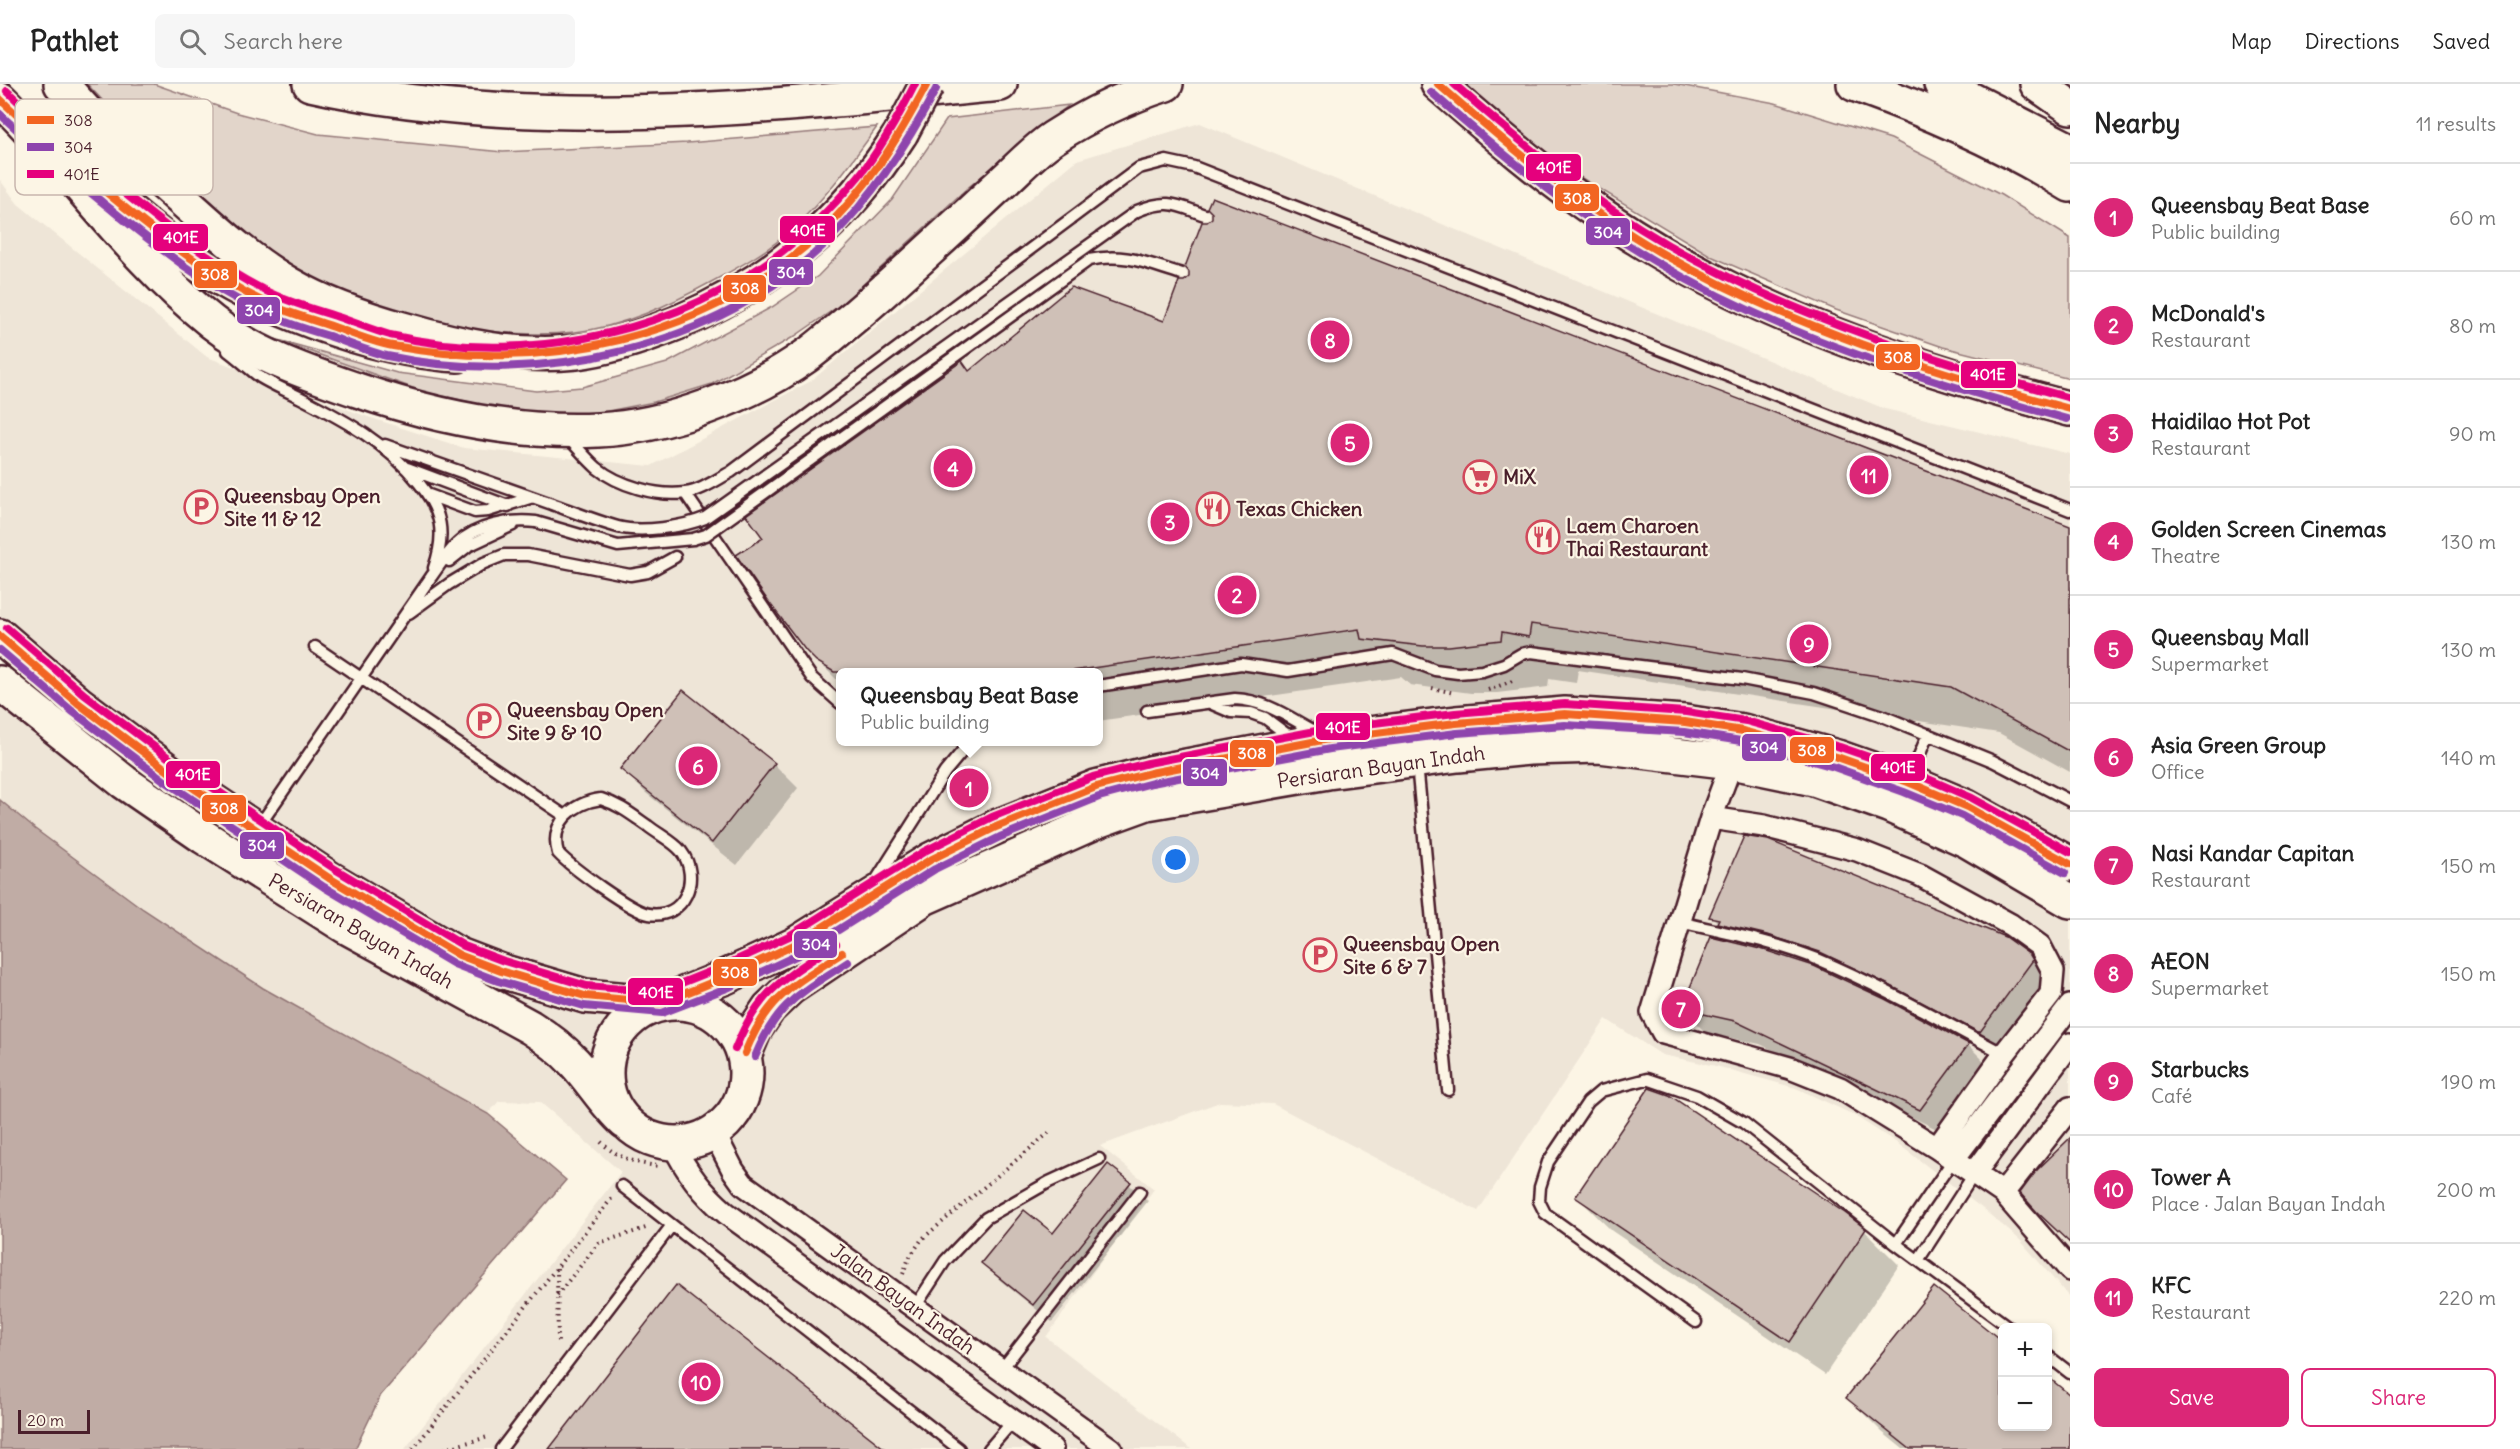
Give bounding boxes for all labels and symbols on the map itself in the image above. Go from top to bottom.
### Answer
legend [15,99,213,195]
text: 308 [64,110,93,130]
text: 304 [64,137,93,157]
line badge: 401E [1525,153,1582,182]
text: 401E [1536,157,1572,177]
text: 401E [64,164,100,184]
line badge: 308 [1554,183,1600,212]
text: 308 [1563,188,1591,208]
line badge: 401E [779,215,836,244]
line badge: 304 [1585,217,1631,246]
text: 401E [790,220,826,240]
text: 304 [1594,222,1622,242]
line badge: 401E [152,223,209,252]
text: 401E [163,227,199,247]
line badge: 304 [768,258,814,286]
line badge: 308 [193,260,238,289]
text: 304 [777,262,805,282]
text: 308 [201,264,229,284]
line badge: 308 [722,274,767,303]
text: 308 [731,278,759,298]
line badge: 304 [236,296,281,325]
text: 304 [245,300,273,320]
pin: 8 [1310,318,1350,362]
line badge: 308 [1875,343,1921,371]
text: 308 [1884,347,1912,367]
line badge: 401E [1960,360,2017,389]
text: 401E [1970,364,2006,384]
pin: 5 [1330,420,1370,466]
pin: 4 [934,446,972,490]
pin: 11 [1850,452,1888,498]
supermarket icon: MiX [1462,459,1498,495]
place label: MiX [1503,464,1537,489]
place label: Queensbay Open Site 11 & 12 [224,483,381,531]
parking icon: Queensbay Open Site 11 & 12 [183,489,219,525]
restaurant icon: Texas Chicken [1195,491,1231,527]
place label: Texas Chicken [1236,496,1363,521]
pin: 3 [1150,500,1190,544]
place label: Laem Charoen Thai Restaurant [1566,513,1708,561]
restaurant icon: Laem Charoen Thai Restaurant [1525,519,1561,555]
pin: 2 [1218,572,1256,618]
pin: 9 [1790,622,1828,666]
place label: Queensbay Open Site 9 & 10 [507,697,664,745]
parking icon: Queensbay Open Site 9 & 10 [466,703,502,739]
line badge: 401E [1315,712,1371,741]
text: 401E [1325,717,1361,737]
line badge: 304 [1741,733,1787,762]
line badge: 308 [1789,736,1835,764]
text: 304 [1750,737,1778,757]
line badge: 308 [1229,739,1275,768]
street label: Persiaran Bayan Indah [1276,740,1486,793]
text: 308 [1798,740,1826,760]
text: 308 [1238,743,1266,763]
pin: 6 [678,744,718,788]
line badge: 401E [1870,753,1926,782]
text: 401E [1880,757,1916,777]
line badge: 304 [1182,758,1228,787]
line badge: 401E [165,760,221,789]
text: 304 [1191,763,1219,783]
text: 401E [175,764,211,784]
pin: 1 [950,766,988,810]
line badge: 308 [201,794,247,823]
text: 308 [210,798,238,818]
line badge: 304 [239,831,285,860]
text: 304 [248,835,276,855]
your location [1161,845,1190,874]
street label: Persiaran Bayan Indah [264,867,458,994]
line badge: 304 [793,930,838,959]
place label: Queensbay Open Site 6 & 7 [1343,931,1500,979]
text: 304 [802,934,830,954]
parking icon: Queensbay Open Site 6 & 7 [1302,937,1338,973]
line badge: 308 [712,958,758,987]
text: 308 [721,962,749,982]
line badge: 401E [627,977,684,1006]
text: 401E [638,982,674,1002]
pin: 7 [1662,986,1700,1032]
street label: Jalan Bayan Indah [826,1238,980,1359]
pin: 10 [682,1360,720,1404]
scale bar [18,1407,90,1434]

